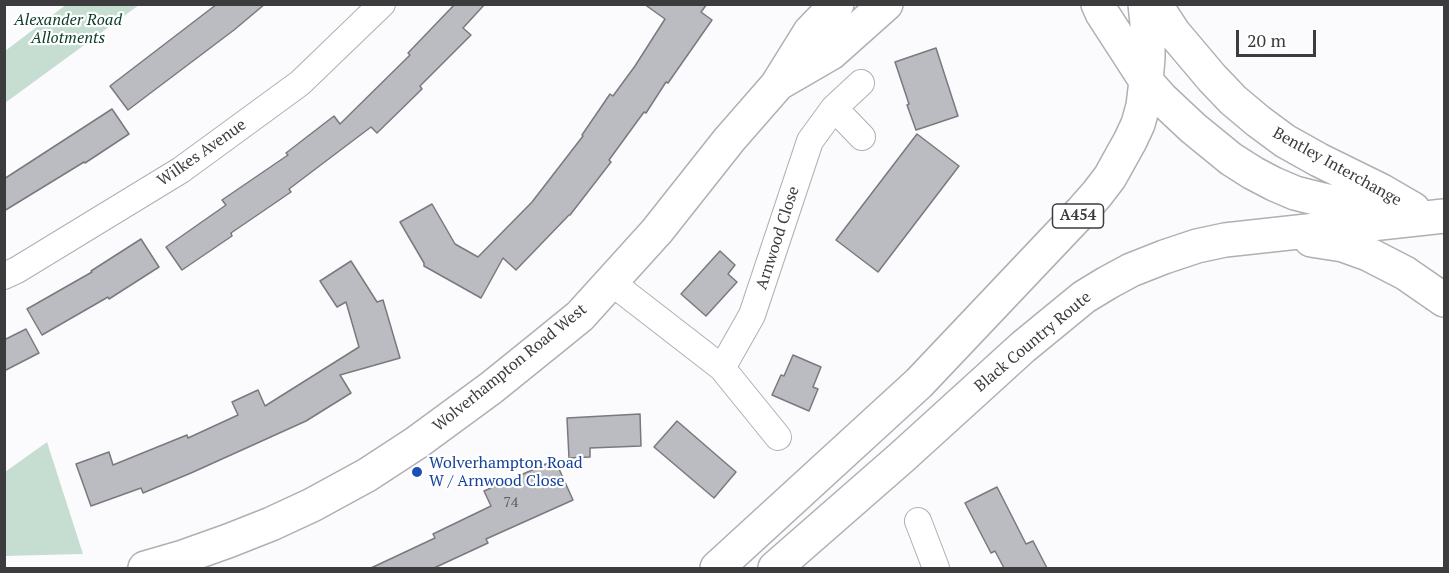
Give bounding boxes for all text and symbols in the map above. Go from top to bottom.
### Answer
park label: Alexander Road Allotments [14,10,122,48]
scale bar [1239,18,1318,56]
text: 20 m [1247,28,1286,52]
street label: Wilkes Avenue [154,115,250,191]
street label: Bentley Interchange [1269,124,1405,210]
street label: Arnwood Close [752,184,804,292]
road number: A454 [1052,204,1104,228]
street label: Black Country Route [971,288,1095,396]
street label: Wolverhampton Road West [429,300,591,436]
place label: Wolverhampton Road W / Arnwood Close [429,453,583,491]
marker: Wolverhampton Road W / Arnwood Close [410,465,424,479]
house number: 74 [504,495,518,511]

